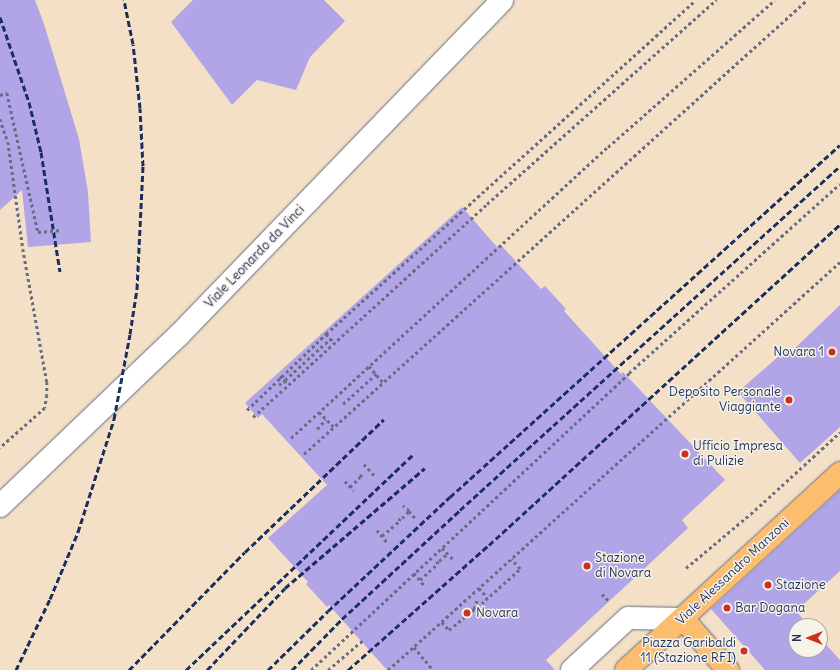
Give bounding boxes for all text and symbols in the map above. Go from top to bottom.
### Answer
street label: Viale Leonardo da Vinci [202,202,308,312]
place label: Novara 1 [773,344,824,360]
marker: Novara 1 [827,347,837,357]
place label: Deposito Personale Viaggiante [669,385,781,416]
marker: Deposito Personale Viaggiante [784,395,794,405]
place label: Ufficio Impresa di Pulizie [693,439,783,470]
marker: Ufficio Impresa di Pulizie [680,449,690,459]
street label: Viale Alessandro Manzoni [673,515,793,629]
place label: Stazione di Novara [595,551,651,582]
marker: Stazione di Novara [582,561,592,571]
place label: Stazione [776,577,826,593]
marker: Stazione [763,580,773,590]
place label: Bar Dogana [735,600,805,616]
marker: Bar Dogana [722,603,732,613]
place label: Novara [476,605,518,621]
marker: Novara [461,607,473,619]
north arrow [788,618,828,658]
text: N [790,634,804,642]
place label: Piazza Garibaldi 11 (Stazione RFI) [641,636,736,667]
marker: Piazza Garibaldi 11 (Stazione RFI) [739,646,749,656]

